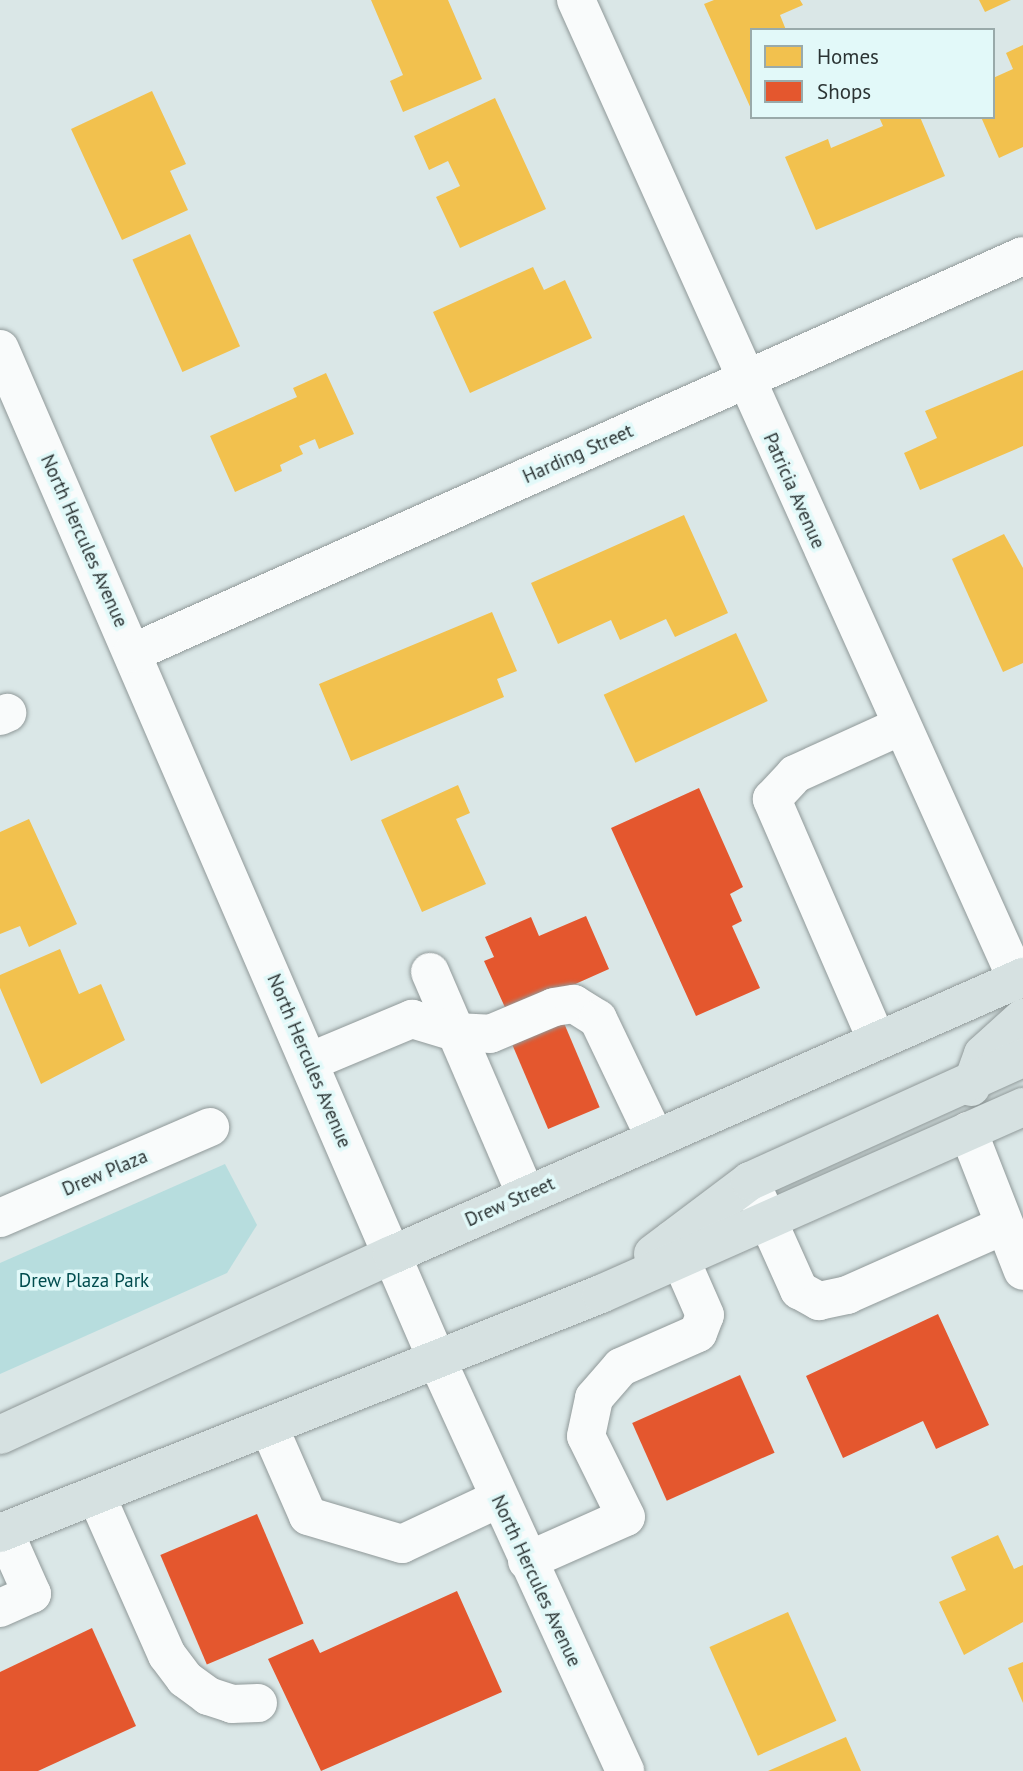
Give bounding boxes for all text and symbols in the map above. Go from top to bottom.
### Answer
legend [750,28,995,119]
text: Homes [817,43,879,70]
text: Shops [817,78,871,105]
street label: Harding Street [519,420,637,488]
street label: Patricia Avenue [758,429,830,553]
street label: North Hercules Avenue [36,451,132,631]
street label: North Hercules Avenue [262,970,356,1152]
street label: Drew Plaza [59,1145,151,1201]
street label: Drew Street [462,1172,558,1232]
park label: Drew Plaza Park [19,1270,149,1292]
street label: North Hercules Avenue [486,1491,586,1671]

